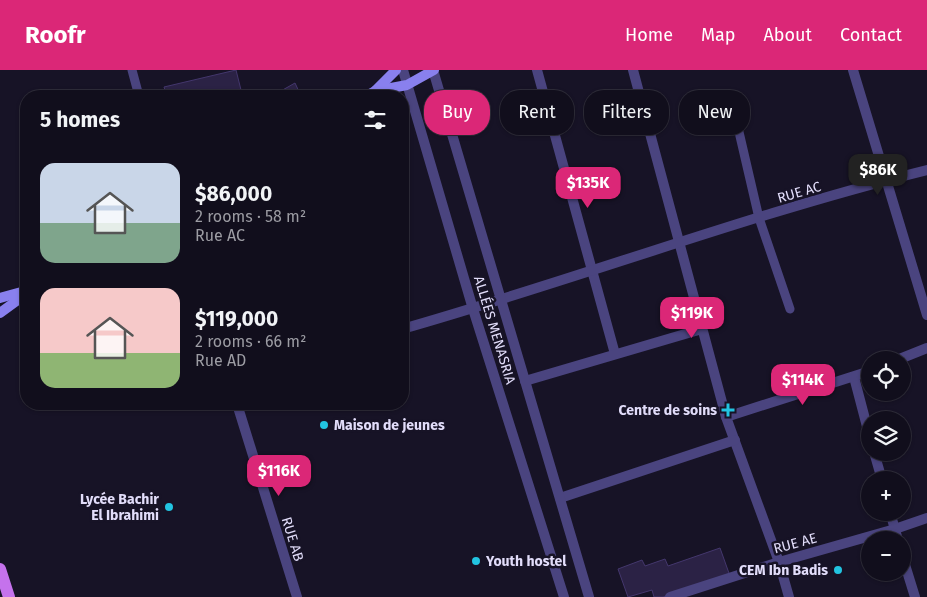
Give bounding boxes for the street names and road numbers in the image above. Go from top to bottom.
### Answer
street label: RUE AC [775,178,823,207]
street label: ALLÉES MENASRIA [470,274,520,386]
street label: RUE AB [278,515,307,563]
street label: RUE AE [772,530,819,557]

